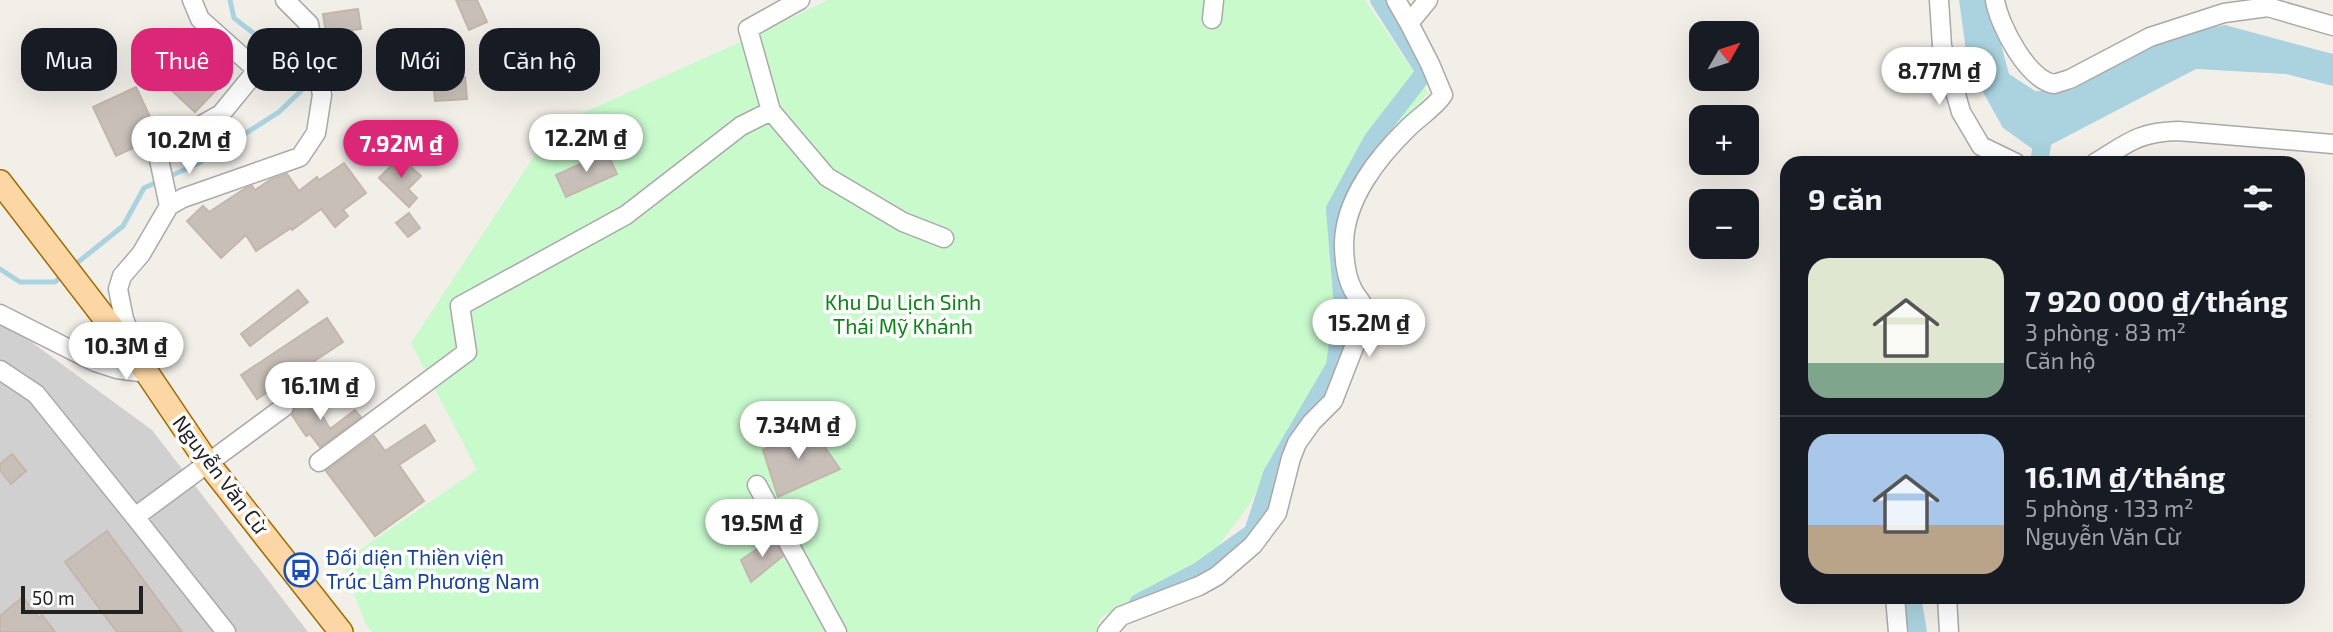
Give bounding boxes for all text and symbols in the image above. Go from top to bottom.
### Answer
north arrow [1689,21,1759,91]
map controls [1689,21,1759,259]
chip: Mua [21,28,117,91]
chip: Thuê [131,28,233,91]
chip: Bộ lọc [247,28,362,91]
chip: Mới [376,28,465,91]
chip: Căn hộ [479,28,600,91]
pin: 8.77M ₫ [1874,48,2004,107]
text: 8.77M ₫ [1897,56,1981,84]
button: + [1689,105,1759,175]
pin: 12.2M ₫ [521,114,651,174]
pin: 10.2M ₫ [124,116,254,176]
pin: 7.92M ₫ [336,120,466,180]
text: 12.2M ₫ [545,123,627,151]
text: 10.2M ₫ [147,125,231,153]
text: 7.92M ₫ [359,129,443,157]
icon: filters [2239,179,2277,217]
text: 9 căn [1808,180,1883,216]
button: − [1689,189,1759,259]
text: 7 920 000 ₫/tháng [2025,282,2288,318]
icon: home [1864,286,1948,370]
park label: Khu Du Lịch Sinh Thái Mỹ Khánh [825,289,981,338]
pin: 15.2M ₫ [1304,300,1434,359]
text: 15.2M ₫ [1328,308,1410,336]
text: 3 phòng · 83 m² [2025,318,2186,346]
pin: 10.3M ₫ [61,322,191,382]
text: 10.3M ₫ [85,331,167,359]
text: Căn hộ [2025,346,2096,374]
pin: 16.1M ₫ [255,362,385,422]
text: 16.1M ₫ [281,371,359,399]
pin: 7.34M ₫ [733,402,863,461]
street label: Nguyễn Văn Cừ [168,410,275,540]
text: 7.34M ₫ [756,410,840,438]
text: 16.1M ₫/tháng [2025,458,2226,494]
icon: home [1864,462,1948,546]
text: 5 phòng · 133 m² [2025,494,2194,522]
pin: 19.5M ₫ [697,500,827,559]
text: 19.5M ₫ [721,508,803,536]
text: Nguyễn Văn Cừ [2025,522,2181,550]
place label: Đối diện Thiền viện Trúc Lâm Phương Nam [326,544,540,593]
bus stop icon: Đối diện Thiền viện Trúc Lâm Phương Nam [282,551,320,589]
scale bar [21,583,144,615]
text: 50 m [32,586,75,609]

